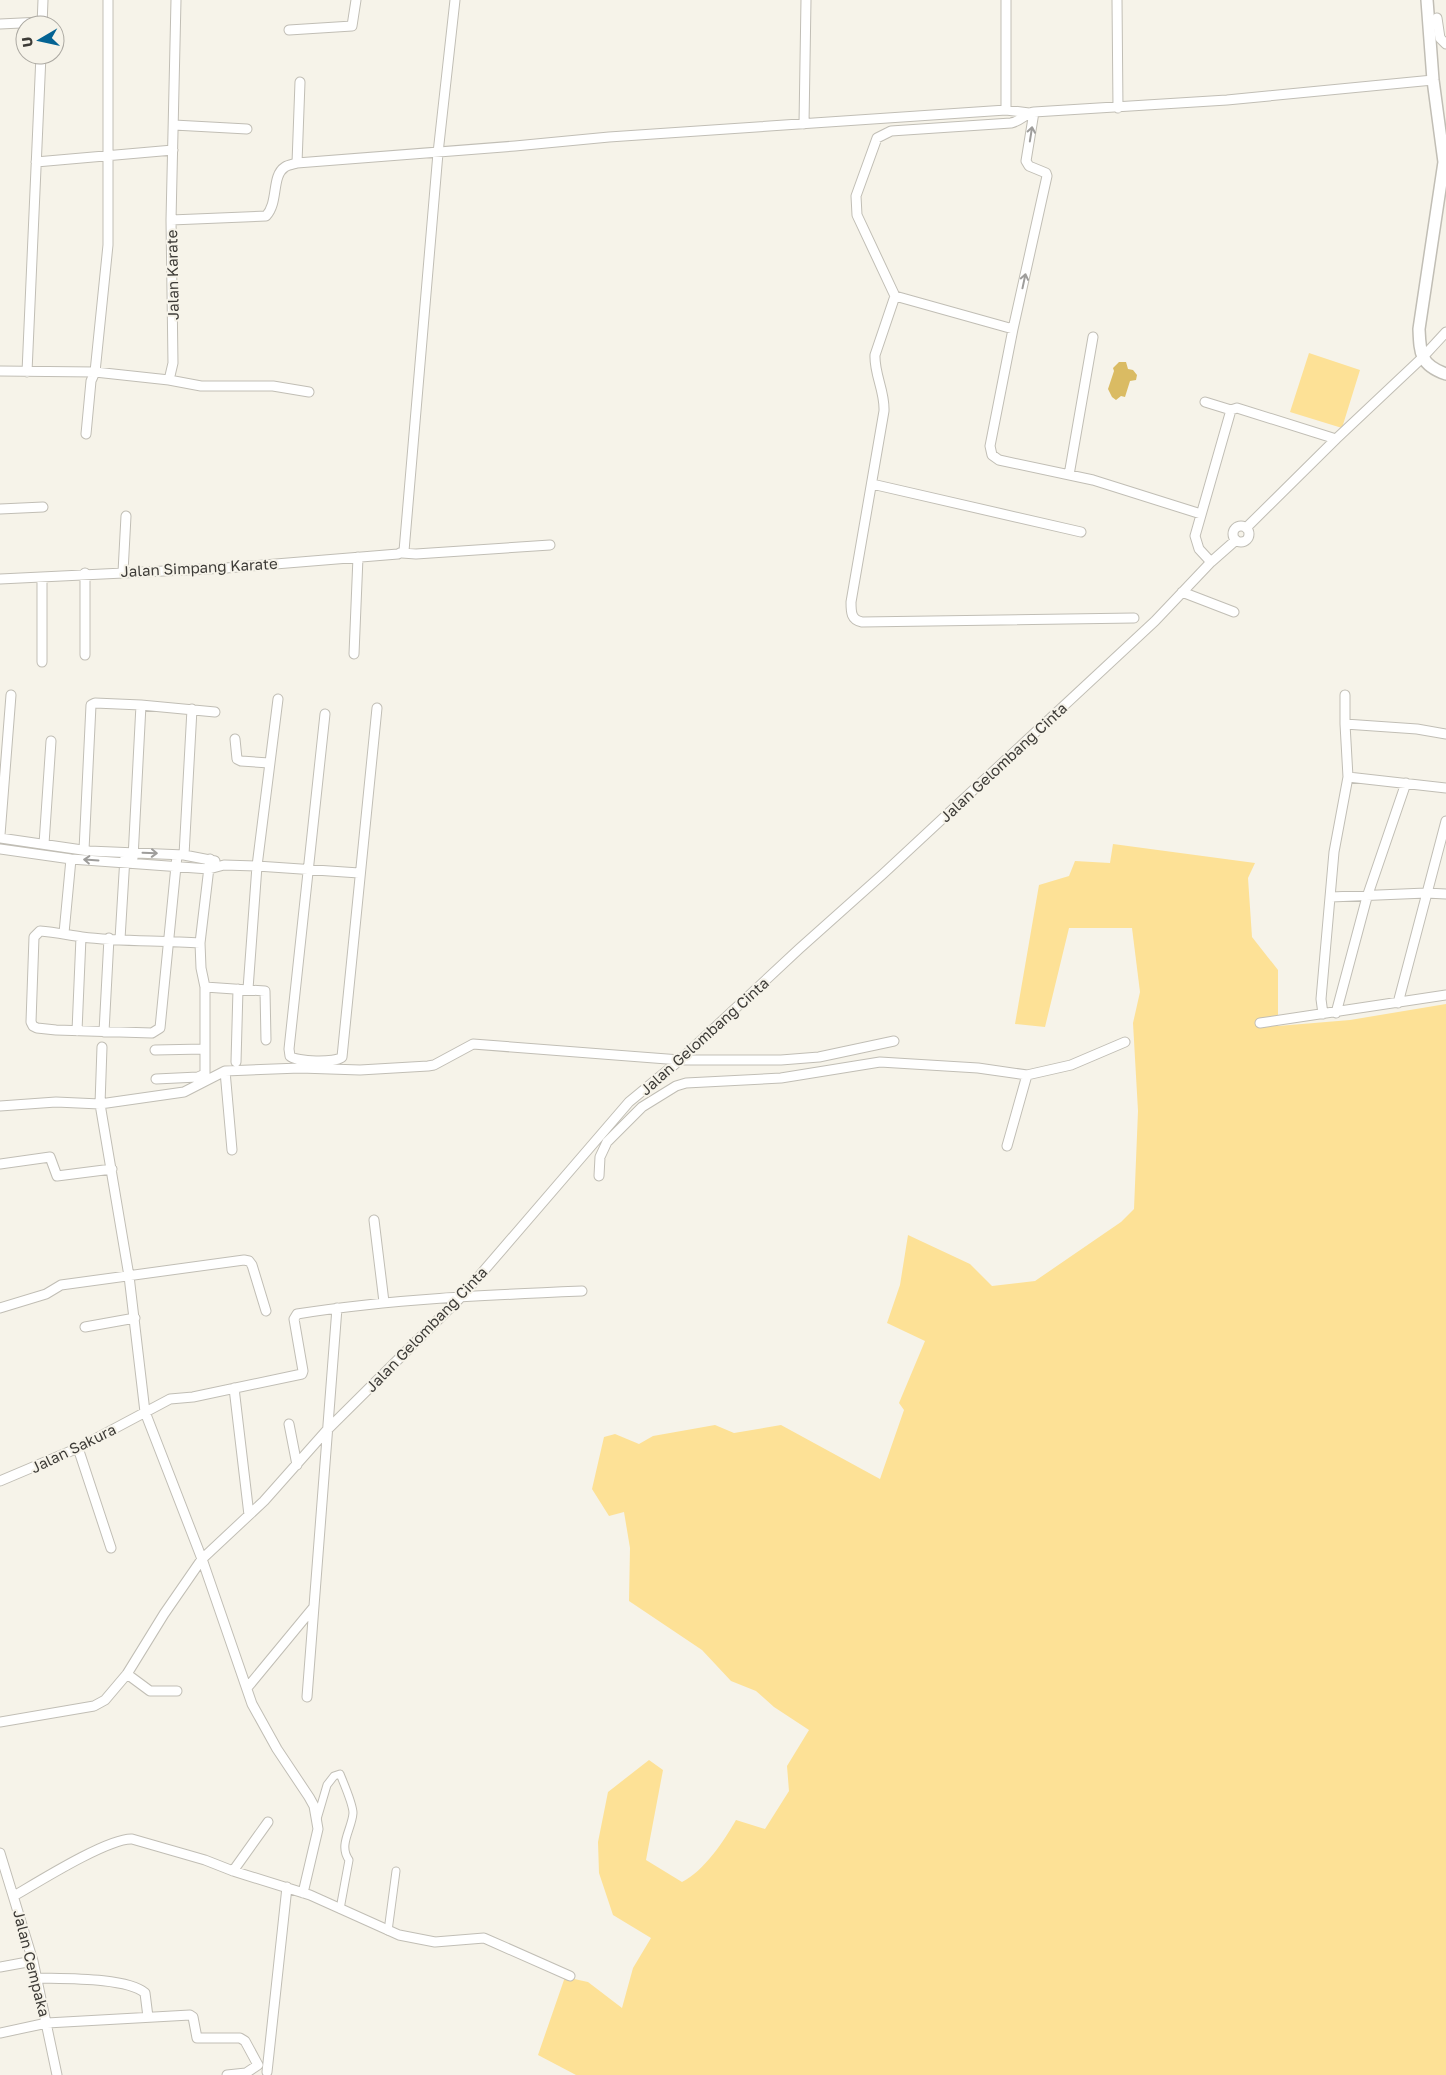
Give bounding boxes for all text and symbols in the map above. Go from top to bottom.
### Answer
north arrow [15,15,65,65]
text: U [17,36,36,48]
one-way arrow [1026,126,1036,142]
street label: Jalan Karate [162,229,182,320]
one-way arrow [1019,274,1029,290]
street label: Jalan Simpang Karate [120,554,278,580]
street label: Jalan Gelombang Cinta [936,698,1070,826]
one-way arrow [142,849,158,858]
one-way arrow [83,855,99,865]
street label: Jalan Gelombang Cinta [636,973,772,1099]
street label: Jalan Gelombang Cinta [362,1263,490,1395]
street label: Jalan Sakura [27,1420,119,1476]
street label: Jalan Cempaka [10,1908,54,2018]

